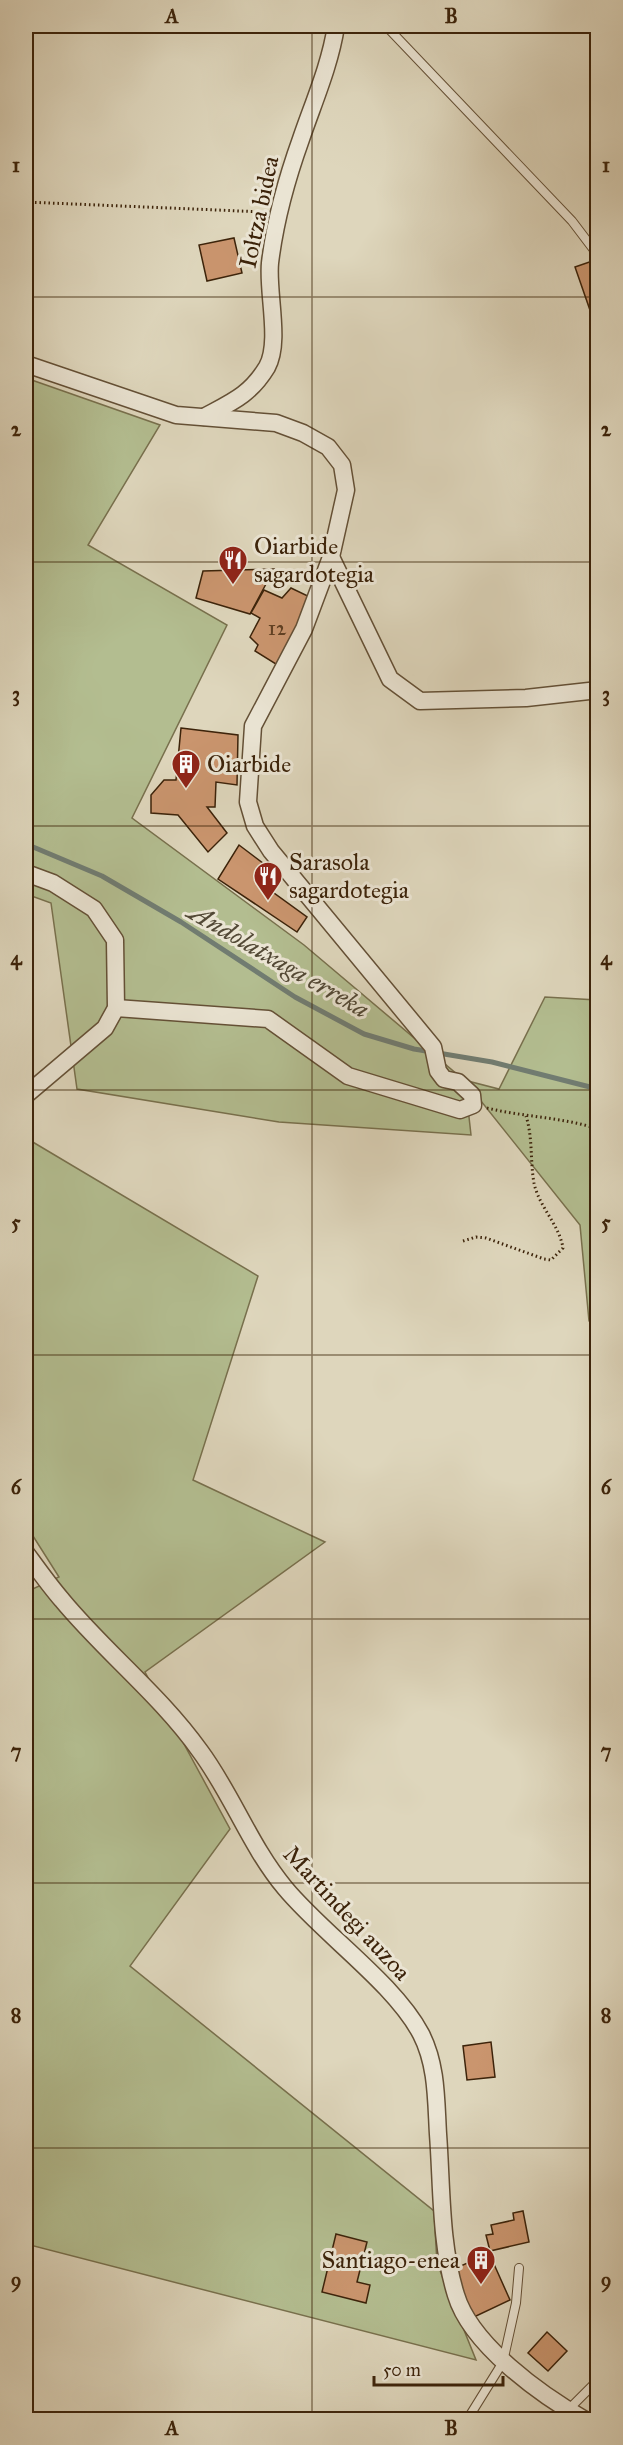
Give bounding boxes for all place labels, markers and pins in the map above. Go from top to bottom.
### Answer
place label: Oiarbide sagardotegia [254,531,375,589]
restaurant icon: Oiarbide sagardotegia [217,544,249,586]
building icon: Oiarbide [170,748,202,790]
place label: Oiarbide [207,749,291,779]
place label: Sarasola sagardotegia [289,847,410,905]
restaurant icon: Sarasola sagardotegia [252,860,284,902]
building icon: Santiago-enea [465,2244,497,2286]
place label: Santiago-enea [322,2245,461,2275]

